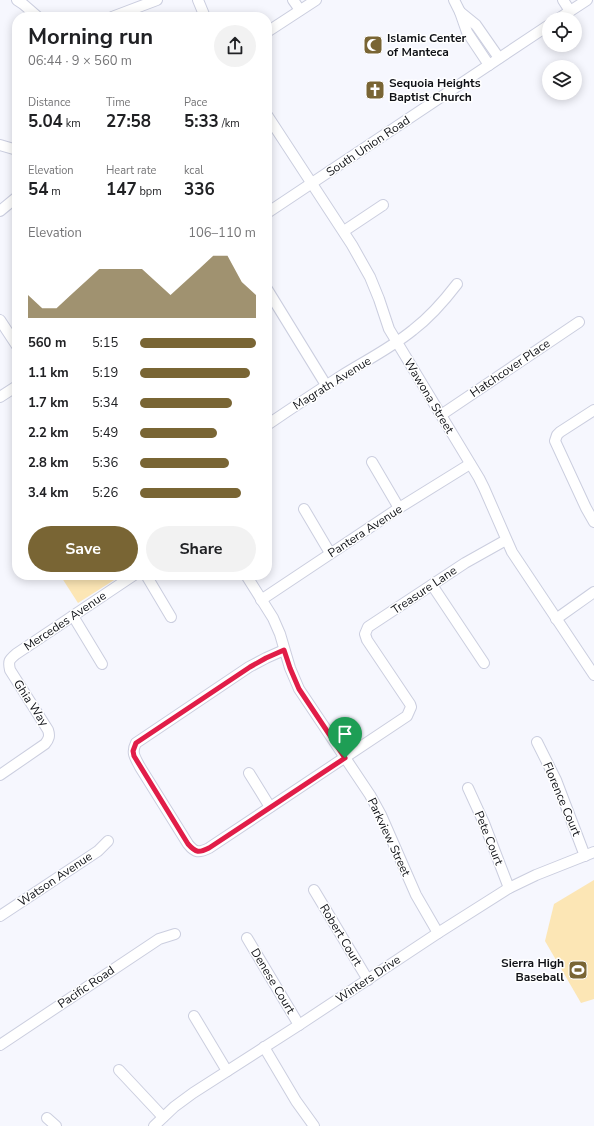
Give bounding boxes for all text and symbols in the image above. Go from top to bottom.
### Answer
map controls [542,12,582,100]
button: locate [542,12,582,52]
text: Morning run [28,22,153,52]
button: share [214,25,256,67]
place label: Islamic Center of Manteca [387,30,466,60]
mosque icon: Islamic Center of Manteca [362,34,384,56]
text: 06:44 · 9 × 560 m [28,52,132,70]
button: layers [542,60,582,100]
place label: Sequoia Heights Baptist Church [389,75,481,105]
church icon: Sequoia Heights Baptist Church [364,79,386,101]
text: Distance [28,95,71,110]
text: Time [106,95,130,110]
text: Pace [184,95,207,110]
text: 5.04 [28,110,63,133]
text: 27:58 [106,110,151,133]
text: 5:33 [184,110,219,133]
street label: South Union Road [323,112,413,180]
text: km [63,116,81,131]
text: /km [219,116,240,131]
text: Elevation [28,163,74,178]
text: Heart rate [106,163,156,178]
text: kcal [184,163,204,178]
text: 54 [28,178,48,201]
text: 147 [106,178,137,201]
text: 336 [184,178,215,201]
text: m [48,184,61,199]
text: bpm [137,184,162,199]
text: Elevation [28,224,82,242]
text: 106–110 m [188,224,256,242]
text: 560 m [28,334,66,352]
text: 5:15 [92,334,118,352]
street label: Hatchcover Place [467,335,553,401]
street label: Magrath Avenue [290,353,374,413]
street label: Wawona Street [400,356,458,437]
text: 1.1 km [28,364,69,382]
text: 5:19 [92,364,118,382]
text: 1.7 km [28,394,69,412]
text: 5:34 [92,394,118,412]
text: 2.2 km [28,424,69,442]
text: 5:49 [92,424,118,442]
text: 2.8 km [28,454,69,472]
text: 5:36 [92,454,118,472]
text: 3.4 km [28,484,69,502]
text: 5:26 [92,484,118,502]
street label: Pantera Avenue [325,501,405,561]
button: Save [28,526,138,572]
button: Share [146,526,256,572]
street label: Treasure Lane [388,562,460,618]
street label: Mercedes Avenue [21,588,109,654]
street label: Ghia Way [10,677,53,730]
pin [328,717,362,758]
icon: arrive [334,723,356,745]
street label: Florence Court [539,760,585,839]
street label: Parkview Street [364,795,415,880]
street label: Pete Court [471,808,507,868]
street label: Watson Avenue [15,848,95,910]
street label: Robert Court [316,901,366,970]
street label: Denese Court [247,945,299,1017]
street label: Winters Drive [332,951,404,1007]
place label: Sierra High Baseball [501,955,564,985]
sports icon: Sierra High Baseball [567,959,589,981]
street label: Pacific Road [54,962,118,1012]

